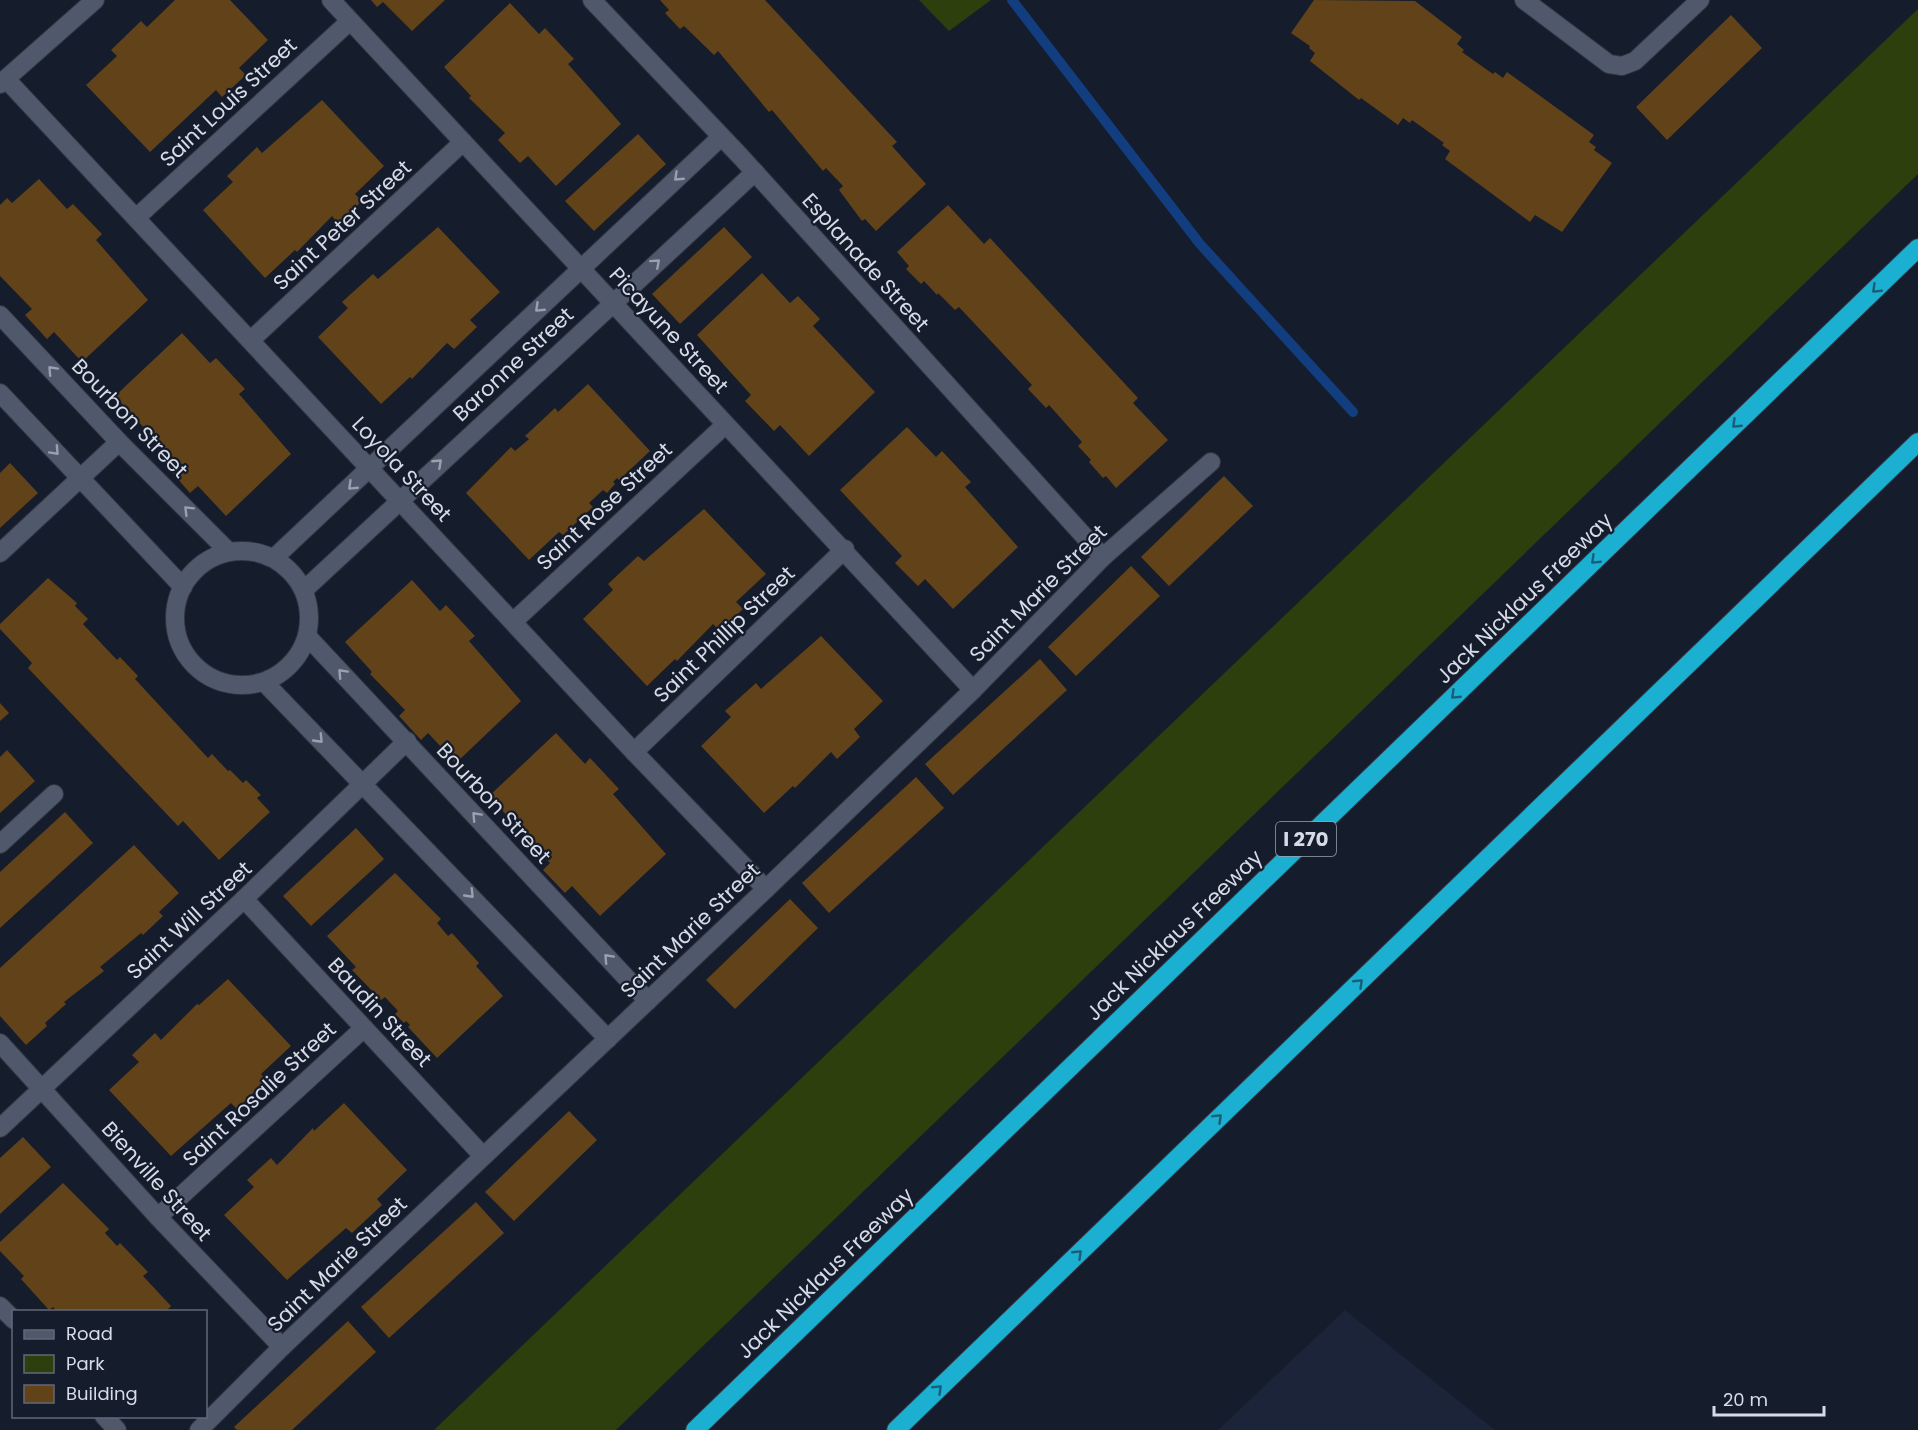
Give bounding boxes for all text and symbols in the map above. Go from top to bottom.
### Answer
street label: Saint Louis Street [153,31,303,173]
street label: Saint Peter Street [267,153,417,297]
one-way arrow [675,169,686,180]
street label: Esplanade Street [796,186,936,338]
one-way arrow [649,259,659,270]
street label: Picayune Street [603,260,735,400]
one-way arrow [1872,281,1883,292]
street label: Baronne Street [446,300,580,428]
one-way arrow [535,301,545,312]
street label: Bourbon Street [65,352,195,484]
one-way arrow [48,366,59,377]
street label: Loyola Street [346,410,458,528]
one-way arrow [1732,417,1742,428]
street label: Saint Rose Street [530,435,678,577]
one-way arrow [47,443,58,454]
one-way arrow [432,459,442,470]
one-way arrow [348,479,359,490]
one-way arrow [184,506,194,517]
street label: Jack Nicklaus Freeway [1429,506,1619,690]
street label: Saint Marie Street [963,518,1113,668]
one-way arrow [1592,552,1603,563]
street label: Saint Phillip Street [647,559,801,709]
one-way arrow [338,670,349,680]
one-way arrow [1452,688,1462,699]
one-way arrow [312,733,323,743]
street label: Bourbon Street [430,736,558,870]
one-way arrow [472,812,483,823]
road number: I 270 [1276,822,1336,856]
street label: Jack Nicklaus Freeway [1079,843,1269,1027]
street label: Saint Will Street [120,854,258,986]
street label: Saint Marie Street [614,856,766,1004]
one-way arrow [462,887,473,898]
street label: Baudin Street [322,951,438,1073]
one-way arrow [604,955,615,965]
one-way arrow [1352,979,1362,990]
street label: Saint Rosalie Street [176,1015,342,1173]
street label: Bienville Street [95,1115,219,1247]
one-way arrow [1211,1115,1222,1126]
street label: Jack Nicklaus Freeway [730,1181,920,1365]
street label: Saint Marie Street [261,1190,413,1338]
one-way arrow [1072,1250,1082,1261]
legend [12,1310,207,1418]
text: Road [66,1321,113,1346]
text: Park [66,1351,105,1376]
scale bar [1714,1379,1824,1417]
text: Building [66,1381,138,1406]
one-way arrow [930,1386,941,1397]
text: 20 m [1723,1387,1768,1412]

